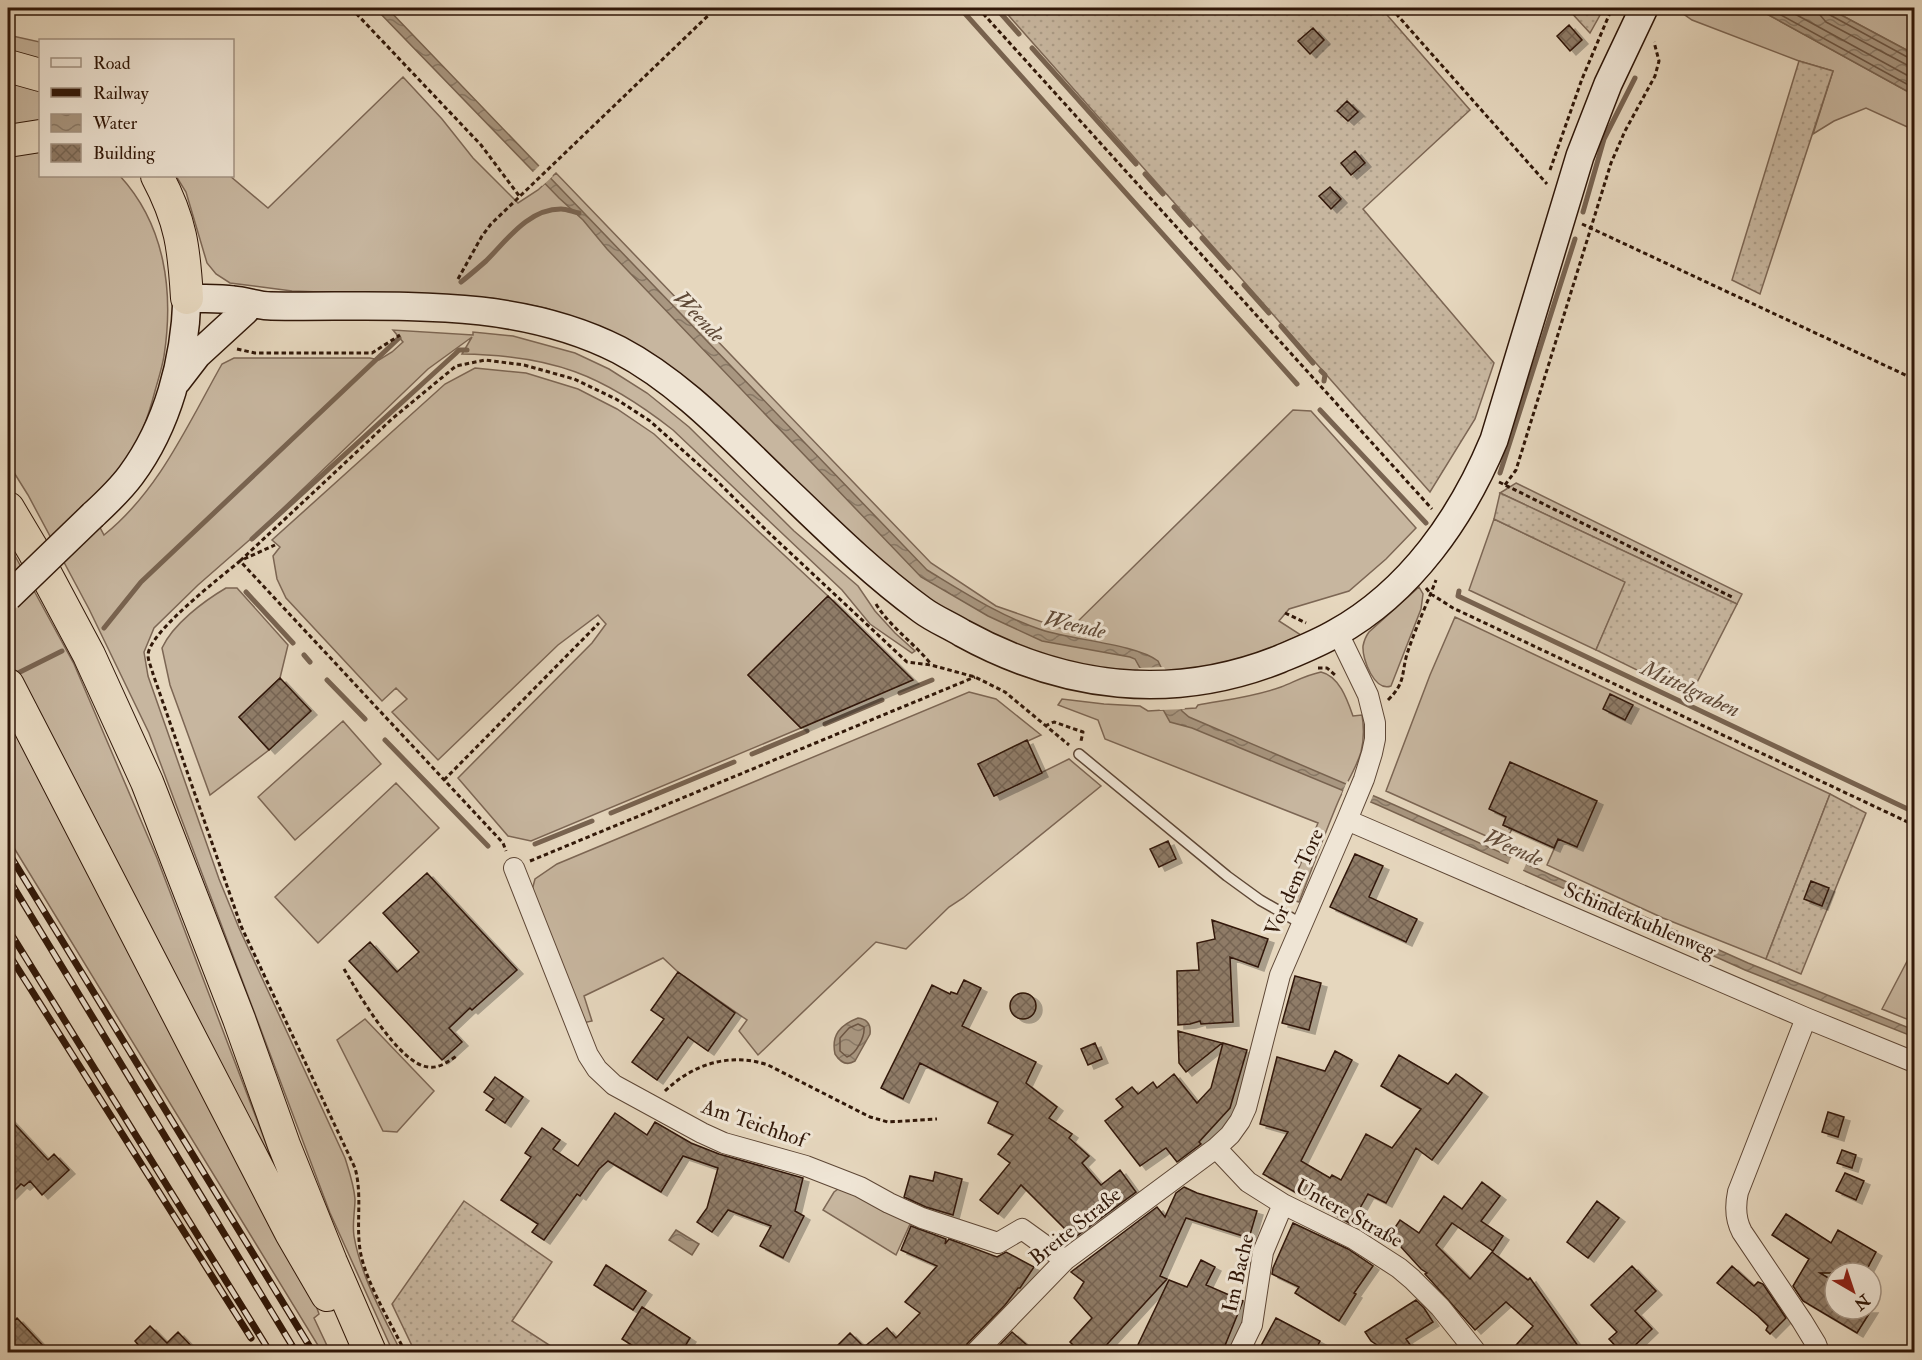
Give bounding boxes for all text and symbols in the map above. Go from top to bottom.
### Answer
legend [39,39,234,177]
text: Road [93,52,131,75]
text: Railway [93,82,150,105]
text: Water [92,112,137,135]
text: Building [93,142,156,165]
water label: Weende [668,285,732,349]
water label: Weende [1041,604,1109,646]
water label: Mittelgraben [1635,653,1744,724]
water label: Weende [1479,822,1548,874]
street label: Vor dem Tore [1259,824,1330,940]
street label: Schinderkuhlenweg [1560,876,1721,965]
street label: Am Teichhof [697,1093,813,1155]
street label: Untere Straße [1290,1173,1408,1254]
street label: Breite Straße [1024,1181,1127,1272]
street label: Im Bache [1216,1231,1261,1315]
north arrow [1823,1261,1883,1321]
text: N [1849,1289,1874,1315]

